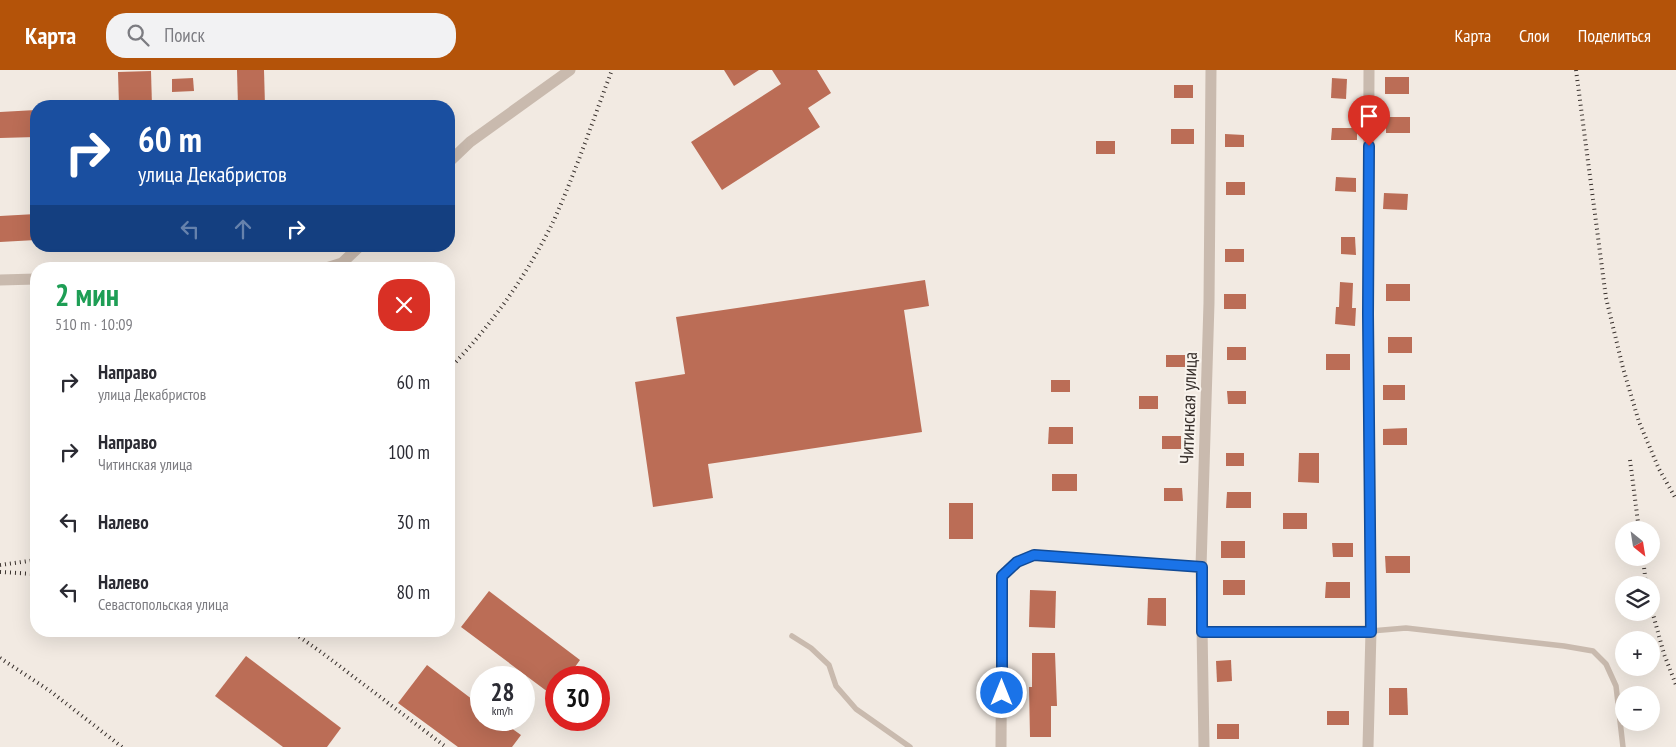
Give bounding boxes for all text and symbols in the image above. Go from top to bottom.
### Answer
search box [106,13,456,58]
text: Карта [25,20,76,51]
icon: search [124,21,152,49]
text: Поиск [164,23,205,47]
text: Карта [1454,24,1491,47]
text: Слои [1519,24,1550,47]
text: Поделиться [1578,24,1651,47]
pin [1348,95,1390,146]
icon: arrive [1355,102,1383,130]
text: 60 m [138,116,202,162]
icon: right [55,120,120,185]
text: улица Декабристов [138,160,287,188]
icon: left [176,215,204,243]
icon: ahead [229,215,257,243]
icon: right [282,215,310,243]
text: 2 мин [55,275,119,314]
button: close [378,279,430,331]
text: 510 m · 10:09 [55,314,133,334]
street label: Читинская улица [1174,351,1202,465]
text: Направо [98,360,157,384]
icon: right [55,368,83,396]
text: 60 m [397,370,430,394]
text: улица Декабристов [98,384,206,404]
text: Направо [98,430,157,454]
icon: right [55,438,83,466]
text: 100 m [388,440,430,464]
text: Читинская улица [98,454,193,474]
icon: left [55,508,83,536]
text: Налево [98,510,149,534]
text: 30 m [397,510,430,534]
north arrow [1615,521,1660,566]
map controls [1615,521,1660,731]
text: Налево [98,570,149,594]
button: layers [1615,576,1660,621]
icon: left [55,578,83,606]
text: 80 m [397,580,430,604]
text: Севастопольская улица [98,594,229,614]
button: + [1615,631,1660,676]
speed limit sign: 30 [545,666,610,731]
position arrow [975,666,1027,718]
text: 28 [491,676,514,708]
button: − [1615,686,1660,731]
text: km/h [492,703,513,718]

